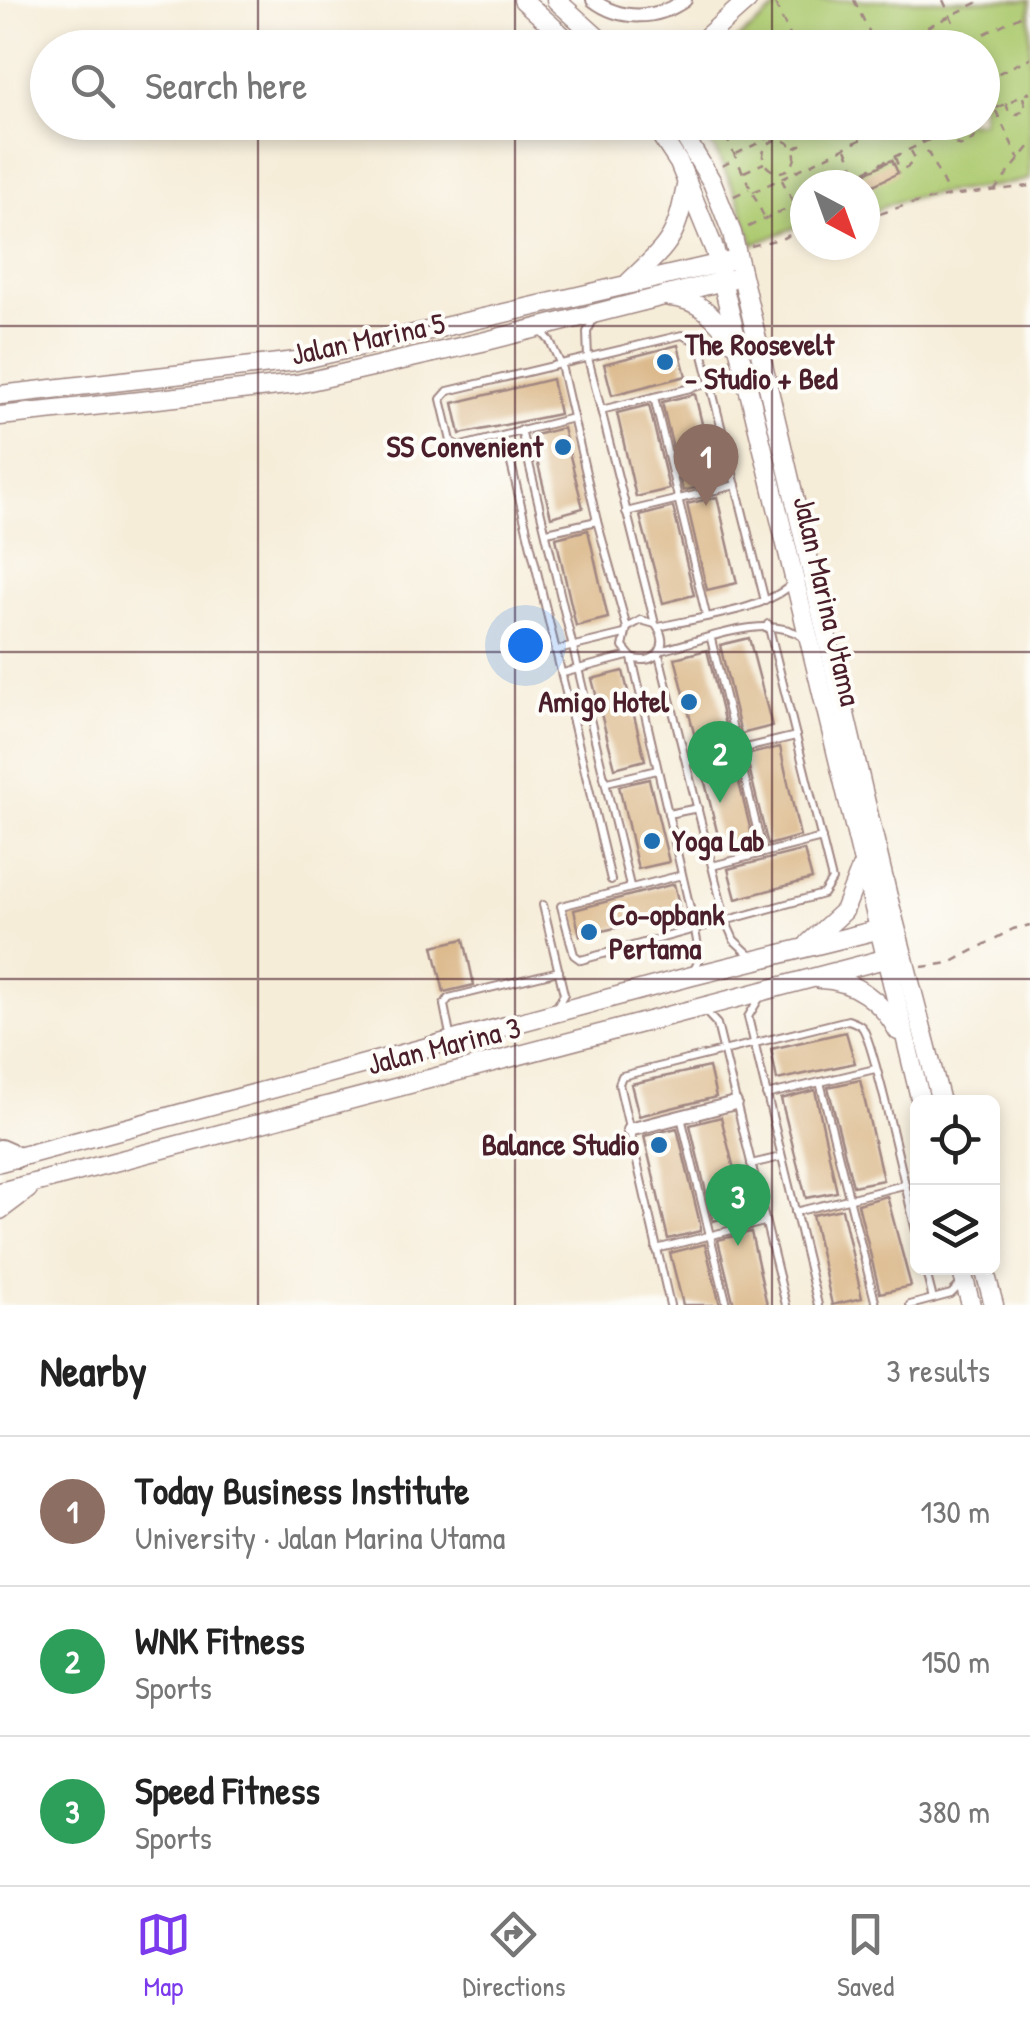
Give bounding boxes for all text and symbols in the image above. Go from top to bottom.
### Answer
search box [30,30,1000,140]
icon: search [65,58,120,113]
text: Search here [145,59,307,111]
north arrow [790,170,880,260]
street label: Jalan Marina 5 [287,302,448,374]
place label: The Roosevelt - Studio + Bed [684,324,838,398]
marker: The Roosevelt - Studio + Bed [654,351,676,373]
pin: 1 [674,424,738,506]
place label: SS Convenient [386,426,545,466]
marker: SS Convenient [552,436,574,458]
street label: Jalan Marina Utama [784,492,872,710]
your location [500,620,551,671]
place label: Amigo Hotel [539,681,670,722]
marker: Amigo Hotel [678,691,700,713]
pin: 2 [688,720,752,803]
place label: Yoga Lab [672,820,765,861]
marker: Yoga Lab [641,830,663,852]
place label: Co-opbank Pertama [609,894,725,968]
marker: Co-opbank Pertama [578,921,600,943]
street label: Jalan Marina 3 [363,1007,525,1083]
map controls [910,1095,1000,1275]
button: locate [910,1095,1000,1185]
place label: Balance Studio [482,1124,639,1164]
marker: Balance Studio [648,1134,670,1156]
pin: 3 [706,1164,770,1246]
button: layers [910,1185,1000,1275]
text: Nearby [40,1342,147,1399]
text: 3 results [886,1349,990,1392]
text: Today Business Institute [135,1464,469,1516]
text: 1 [67,1490,78,1533]
text: 130 m [921,1490,990,1533]
text: University · Jalan Marina Utama [135,1516,505,1559]
text: WNK Fitness [135,1614,305,1666]
text: 2 [65,1640,80,1683]
text: 150 m [921,1640,990,1683]
text: Sports [135,1666,212,1709]
text: Speed Fitness [135,1764,320,1816]
text: 3 [65,1790,80,1833]
text: 380 m [918,1790,990,1833]
text: Sports [135,1816,212,1859]
tab: Map [136,1907,191,2005]
tab: Directions [462,1907,565,2005]
tab: Saved [837,1907,894,2005]

